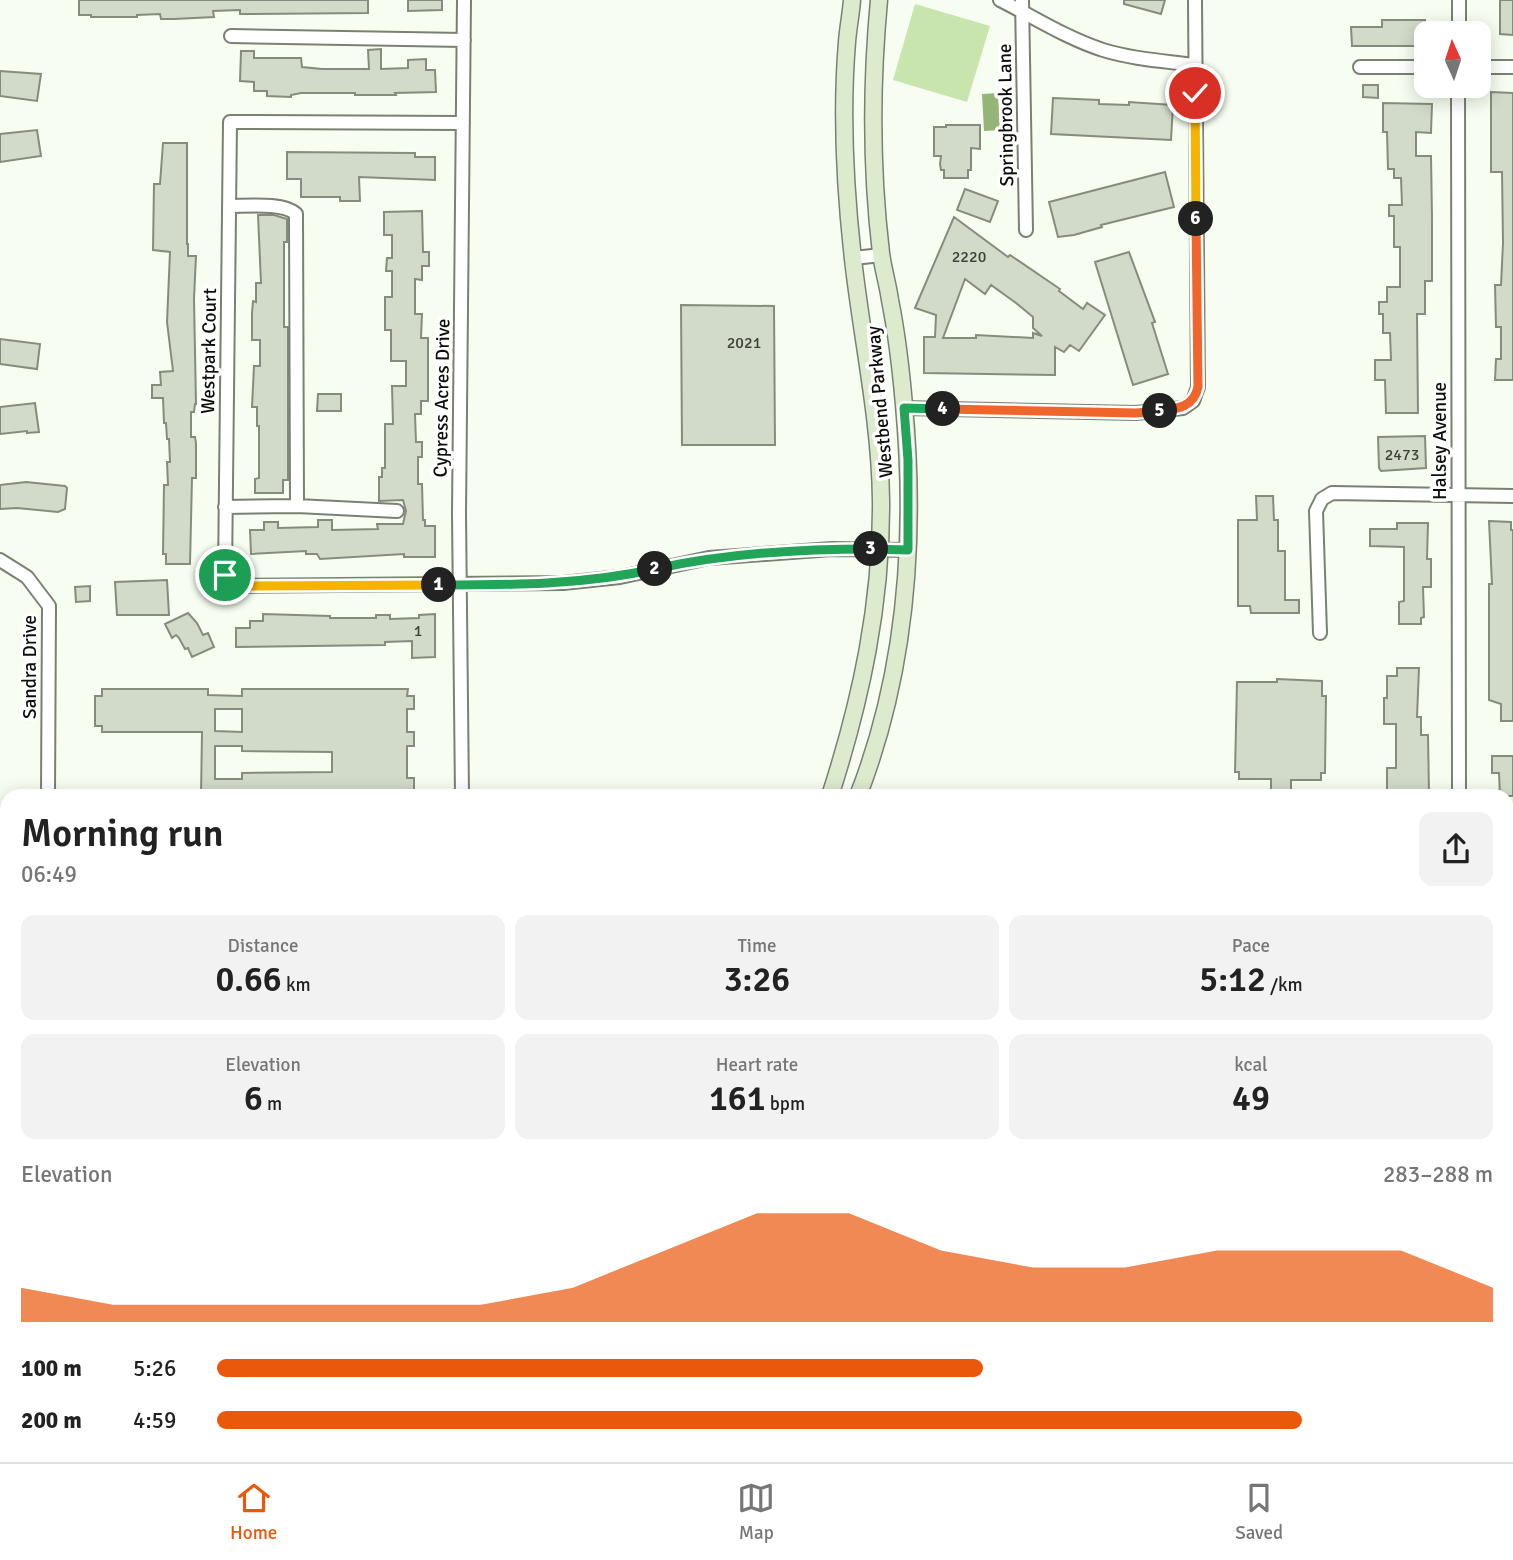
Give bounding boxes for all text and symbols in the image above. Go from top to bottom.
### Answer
north arrow [1414,21,1491,98]
map controls [1414,21,1491,98]
street label: Springbrook Lane [993,43,1019,187]
pin [1165,63,1225,123]
icon: check [1176,74,1214,112]
pin: 6 [1178,202,1214,236]
text: 6 [1190,206,1201,230]
house number: 2220 [952,247,986,267]
street label: Westpark Court [196,288,222,414]
street label: Cypress Acres Drive [429,318,455,478]
street label: Westbend Parkway [861,325,899,479]
house number: 2021 [727,333,761,353]
street label: Halsey Avenue [1428,382,1452,500]
pin: 4 [926,392,960,426]
pin: 5 [1142,394,1178,428]
text: 4 [937,396,948,420]
text: 5 [1154,398,1165,422]
house number: 2473 [1385,445,1419,465]
pin: 3 [854,532,888,566]
text: 3 [865,536,876,560]
pin [195,545,255,605]
pin: 2 [638,552,672,586]
icon: arrive [206,556,244,594]
text: 2 [649,556,660,580]
pin: 1 [422,568,457,602]
text: 1 [433,572,444,596]
street label: Sandra Drive [18,615,42,719]
house number: 1 [414,621,422,641]
text: Morning run [21,810,224,857]
button: share [1419,812,1493,886]
text: 06:49 [21,860,77,889]
text: Distance [228,934,298,958]
text: Time [737,934,777,958]
text: Pace [1232,934,1270,958]
text: 0.66 [215,958,282,1001]
text: 3:26 [724,958,790,1001]
text: 5:12 [1199,958,1266,1001]
text: km [282,973,311,997]
text: /km [1266,973,1303,997]
text: Elevation [225,1053,301,1077]
text: Heart rate [716,1053,798,1077]
text: kcal [1234,1053,1268,1077]
text: 6 [244,1077,263,1120]
text: 161 [709,1077,766,1120]
text: 49 [1232,1077,1270,1120]
text: m [263,1092,282,1116]
text: bpm [766,1092,805,1116]
text: Elevation [21,1160,113,1189]
text: 283–288 m [1383,1160,1493,1189]
text: 100 m [21,1354,82,1383]
text: 5:26 [133,1354,176,1383]
text: 200 m [21,1406,82,1435]
text: 4:59 [133,1406,176,1435]
tab: Home [230,1479,277,1545]
tab: Map [737,1479,775,1545]
tab: Saved [1235,1479,1283,1545]

